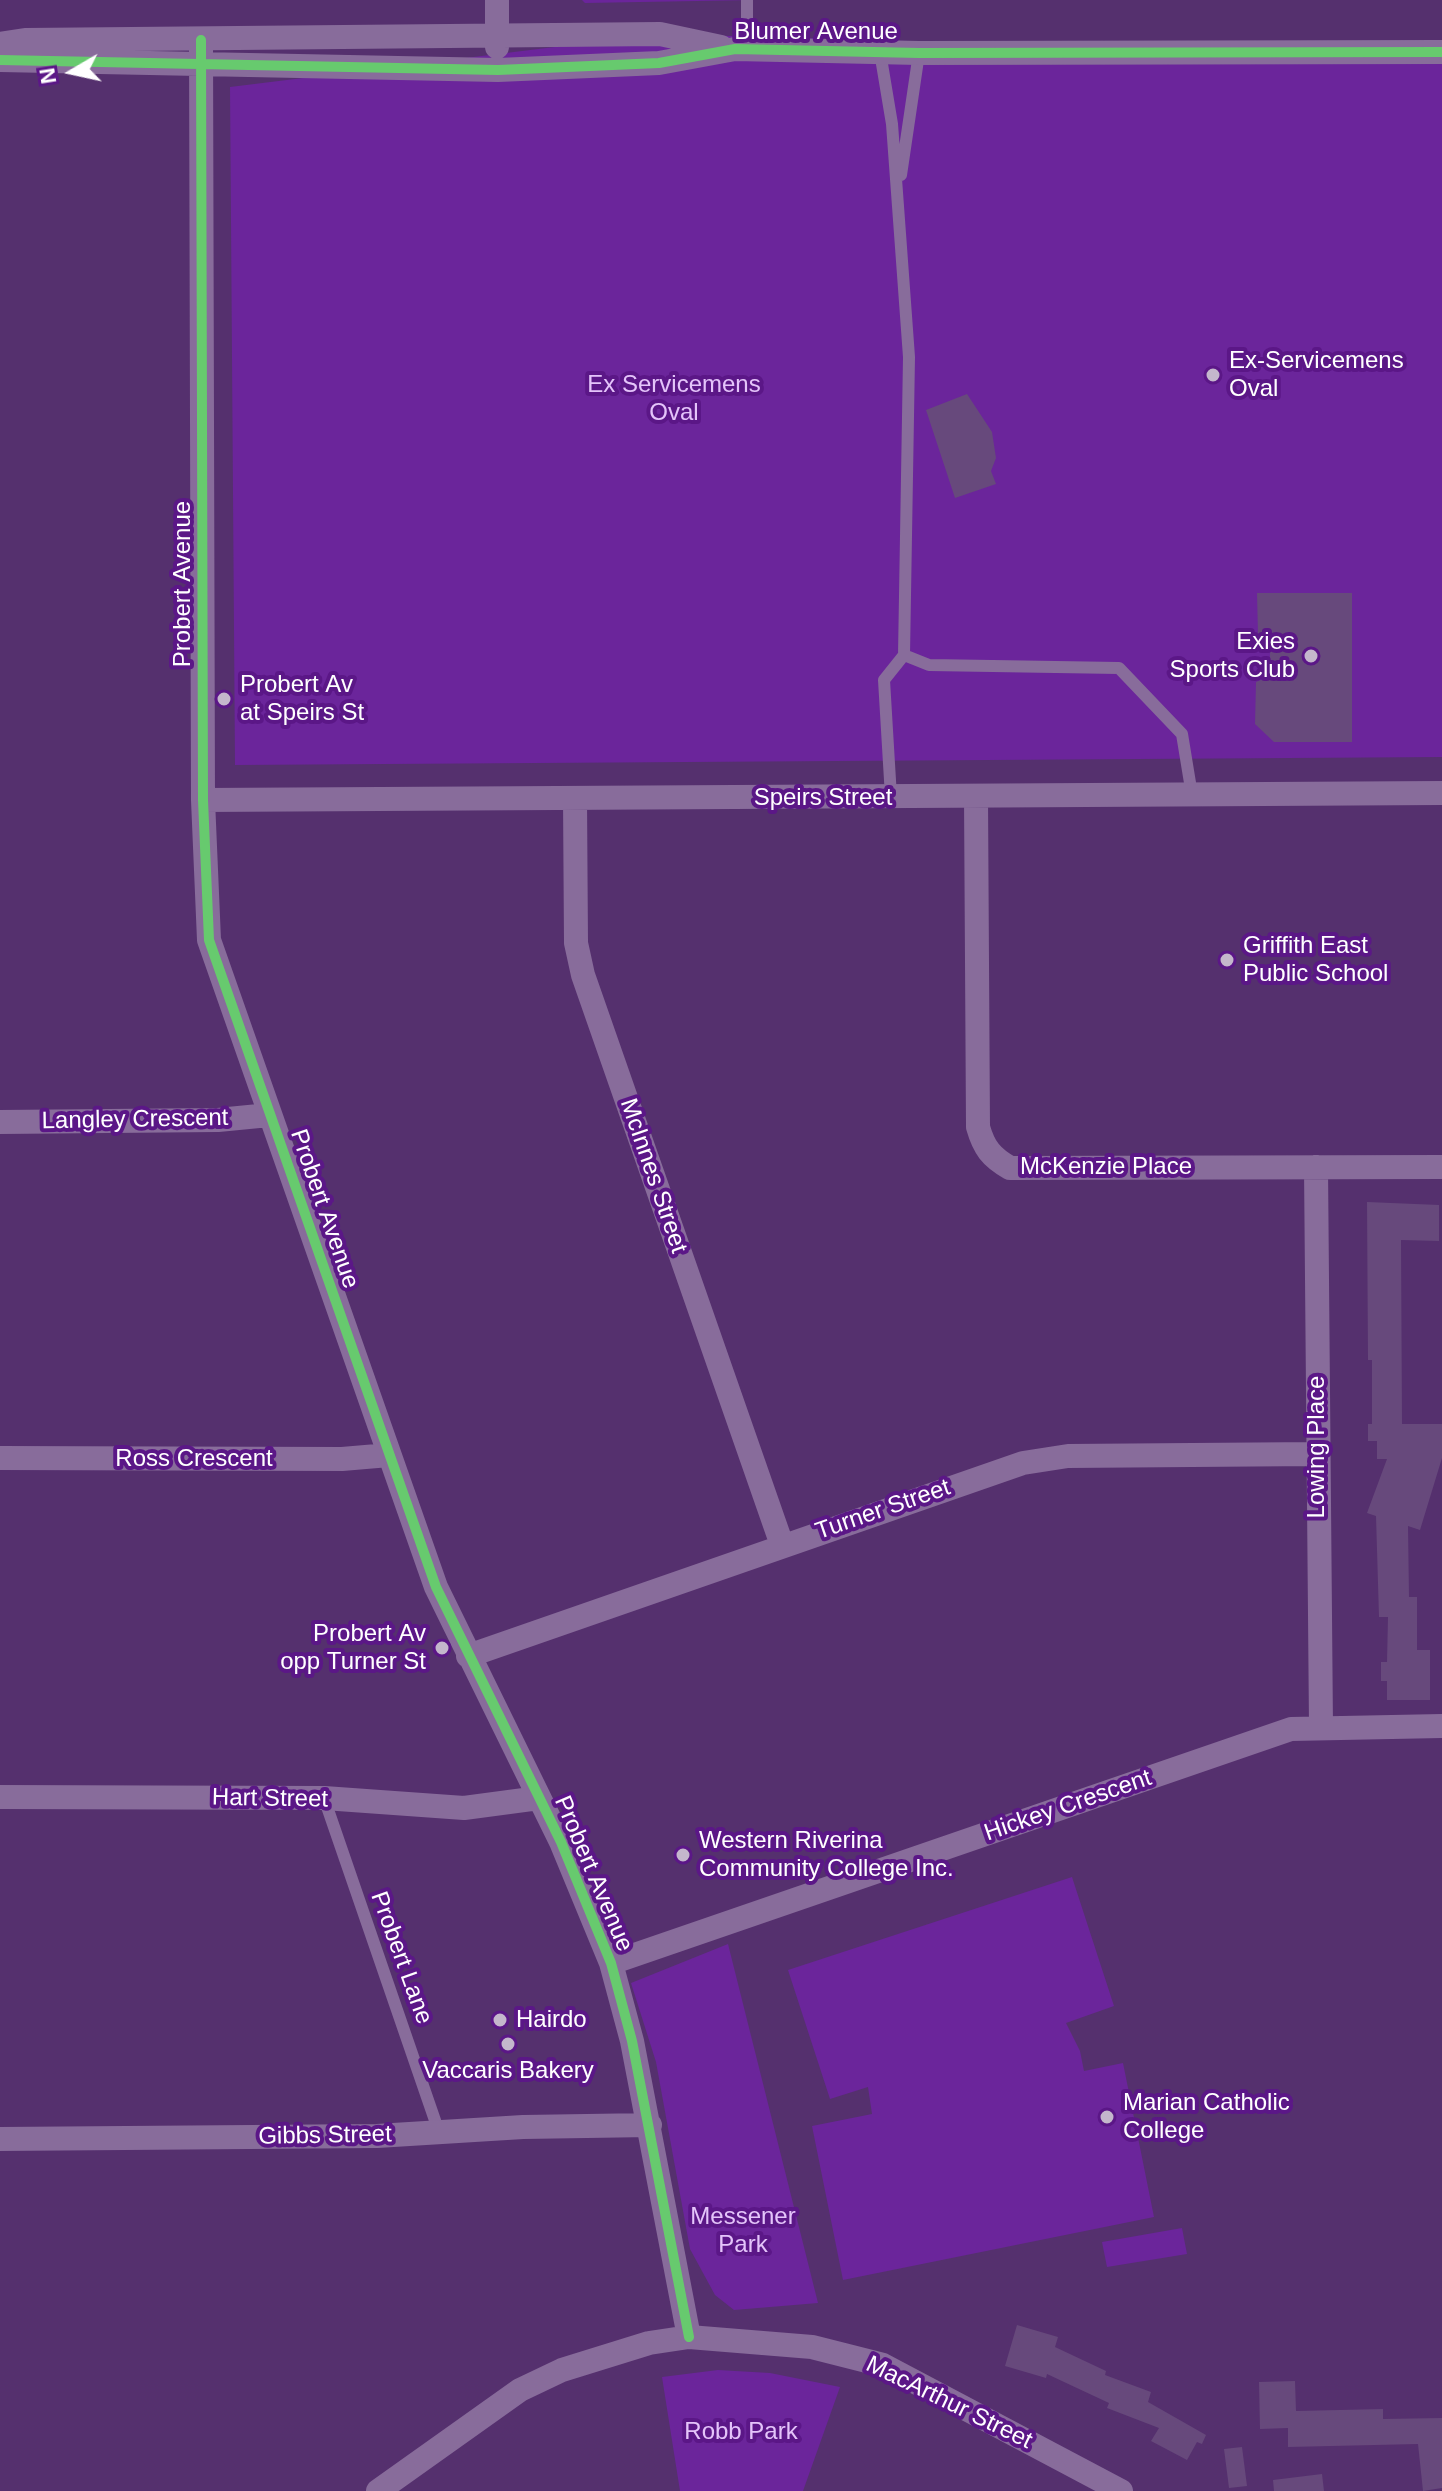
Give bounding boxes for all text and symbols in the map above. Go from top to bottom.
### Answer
street label: Blumer Avenue [734,18,898,46]
north arrow [32,32,112,112]
text: N [34,66,61,86]
place label: Ex-Servicemens Oval [1229,347,1404,403]
marker: Ex-Servicemens Oval [1204,366,1222,384]
park label: Ex Servicemens Oval [587,371,761,427]
street label: Probert Avenue [169,501,197,667]
place label: Exies Sports Club [1170,628,1295,684]
marker: Exies Sports Club [1302,647,1320,665]
place label: Probert Av at Speirs St [240,671,364,727]
marker: Probert Av at Speirs St [215,690,233,708]
street label: Speirs Street [754,784,892,812]
place label: Griffith East Public School [1243,932,1388,988]
marker: Griffith East Public School [1218,951,1236,969]
street label: McInnes Street [613,1095,693,1257]
street label: Langley Crescent [41,1104,229,1136]
street label: Probert Avenue [283,1126,365,1292]
street label: McKenzie Place [1020,1153,1192,1181]
street label: Lowing Place [1303,1376,1331,1518]
street label: Ross Crescent [115,1445,273,1473]
street label: Turner Street [812,1474,954,1546]
place label: Probert Av opp Turner St [280,1620,426,1676]
marker: Probert Av opp Turner St [433,1639,451,1657]
street label: Hickey Crescent [981,1764,1155,1848]
street label: Hart Street [212,1784,328,1814]
street label: Probert Avenue [547,1792,639,1956]
place label: Western Riverina Community College Inc. [699,1827,954,1883]
marker: Western Riverina Community College Inc. [674,1846,692,1864]
street label: Probert Lane [364,1888,438,2028]
place label: Hairdo [516,2006,587,2034]
marker: Hairdo [491,2011,509,2029]
marker: Vaccaris Bakery [499,2035,517,2053]
place label: Vaccaris Bakery [422,2057,594,2085]
place label: Marian Catholic College [1123,2089,1290,2145]
marker: Marian Catholic College [1098,2108,1116,2126]
street label: Gibbs Street [258,2120,392,2152]
park label: Messener Park [690,2203,796,2259]
street label: MacArthur Street [861,2350,1037,2456]
park label: Robb Park [684,2418,798,2446]

